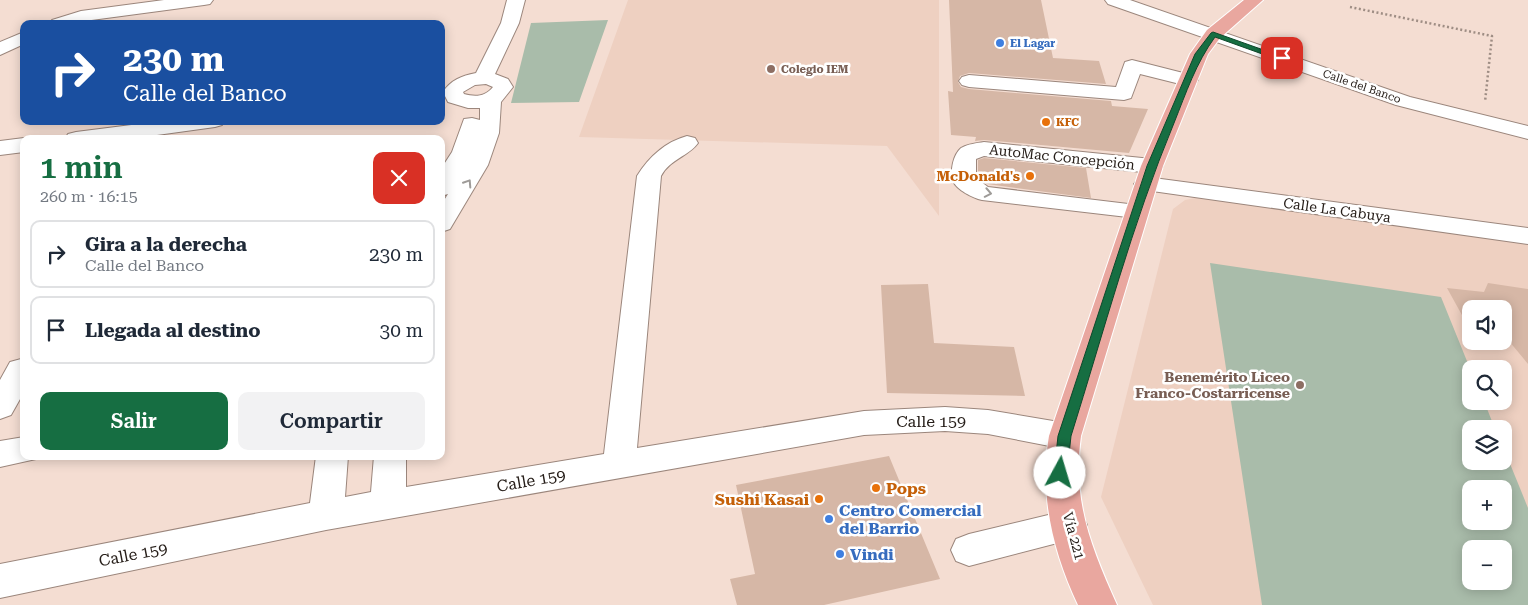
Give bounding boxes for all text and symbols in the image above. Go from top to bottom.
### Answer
marker: El Lagar [994,37,1006,49]
place label: El Lagar [1010,37,1055,50]
pin [1261,37,1303,79]
text: 230 m [123,39,224,80]
icon: right [40,40,105,105]
icon: arrive [1268,44,1296,72]
marker: Colegio IEM [765,63,777,75]
place label: Colegio IEM [781,63,849,76]
street label: Calle del Banco [1321,67,1403,106]
text: Calle del Banco [123,81,287,106]
marker: KFC [1040,116,1052,128]
place label: KFC [1056,116,1079,129]
street label: AutoMac Concepción [988,141,1136,173]
text: 1 min [40,150,123,185]
button: close [373,152,425,204]
place label: McDonald's [937,168,1020,184]
marker: McDonald's [1024,170,1036,182]
one-way arrow [461,180,471,189]
text: 260 m · 16:15 [40,187,138,206]
one-way arrow [984,188,992,198]
street label: Calle La Cabuya [1282,195,1392,226]
text: Gira a la derecha [85,233,247,256]
icon: right [42,240,70,268]
text: 230 m [369,243,423,266]
text: Calle del Banco [85,256,204,275]
map controls [1462,300,1512,590]
button: sound [1462,300,1512,350]
icon: arrive [42,316,70,344]
text: Llegada al destino [85,319,261,342]
text: 30 m [380,319,423,342]
button: search [1462,360,1512,410]
place label: Benemérito Liceo Franco-Costarricense [1135,369,1290,401]
marker: Benemérito Liceo Franco-Costarricense [1294,379,1306,391]
button: Salir [40,392,228,450]
button: Compartir [238,392,425,450]
street label: Calle 159 [896,412,966,431]
button: layers [1462,420,1512,470]
position arrow [1033,446,1085,498]
street label: Calle 159 [495,465,567,496]
place label: Pops [886,479,926,498]
button: + [1462,480,1512,530]
marker: Pops [870,482,882,494]
place label: Sushi Kasai [715,490,810,509]
marker: Sushi Kasai [813,493,825,505]
place label: Centro Comercial del Barrio [839,501,982,538]
street label: Vía 221 [1060,510,1088,562]
marker: Centro Comercial del Barrio [823,513,835,525]
street label: Calle 159 [97,539,169,570]
button: − [1462,540,1512,590]
place label: Vindi [850,545,894,564]
marker: Vindi [834,548,846,560]

